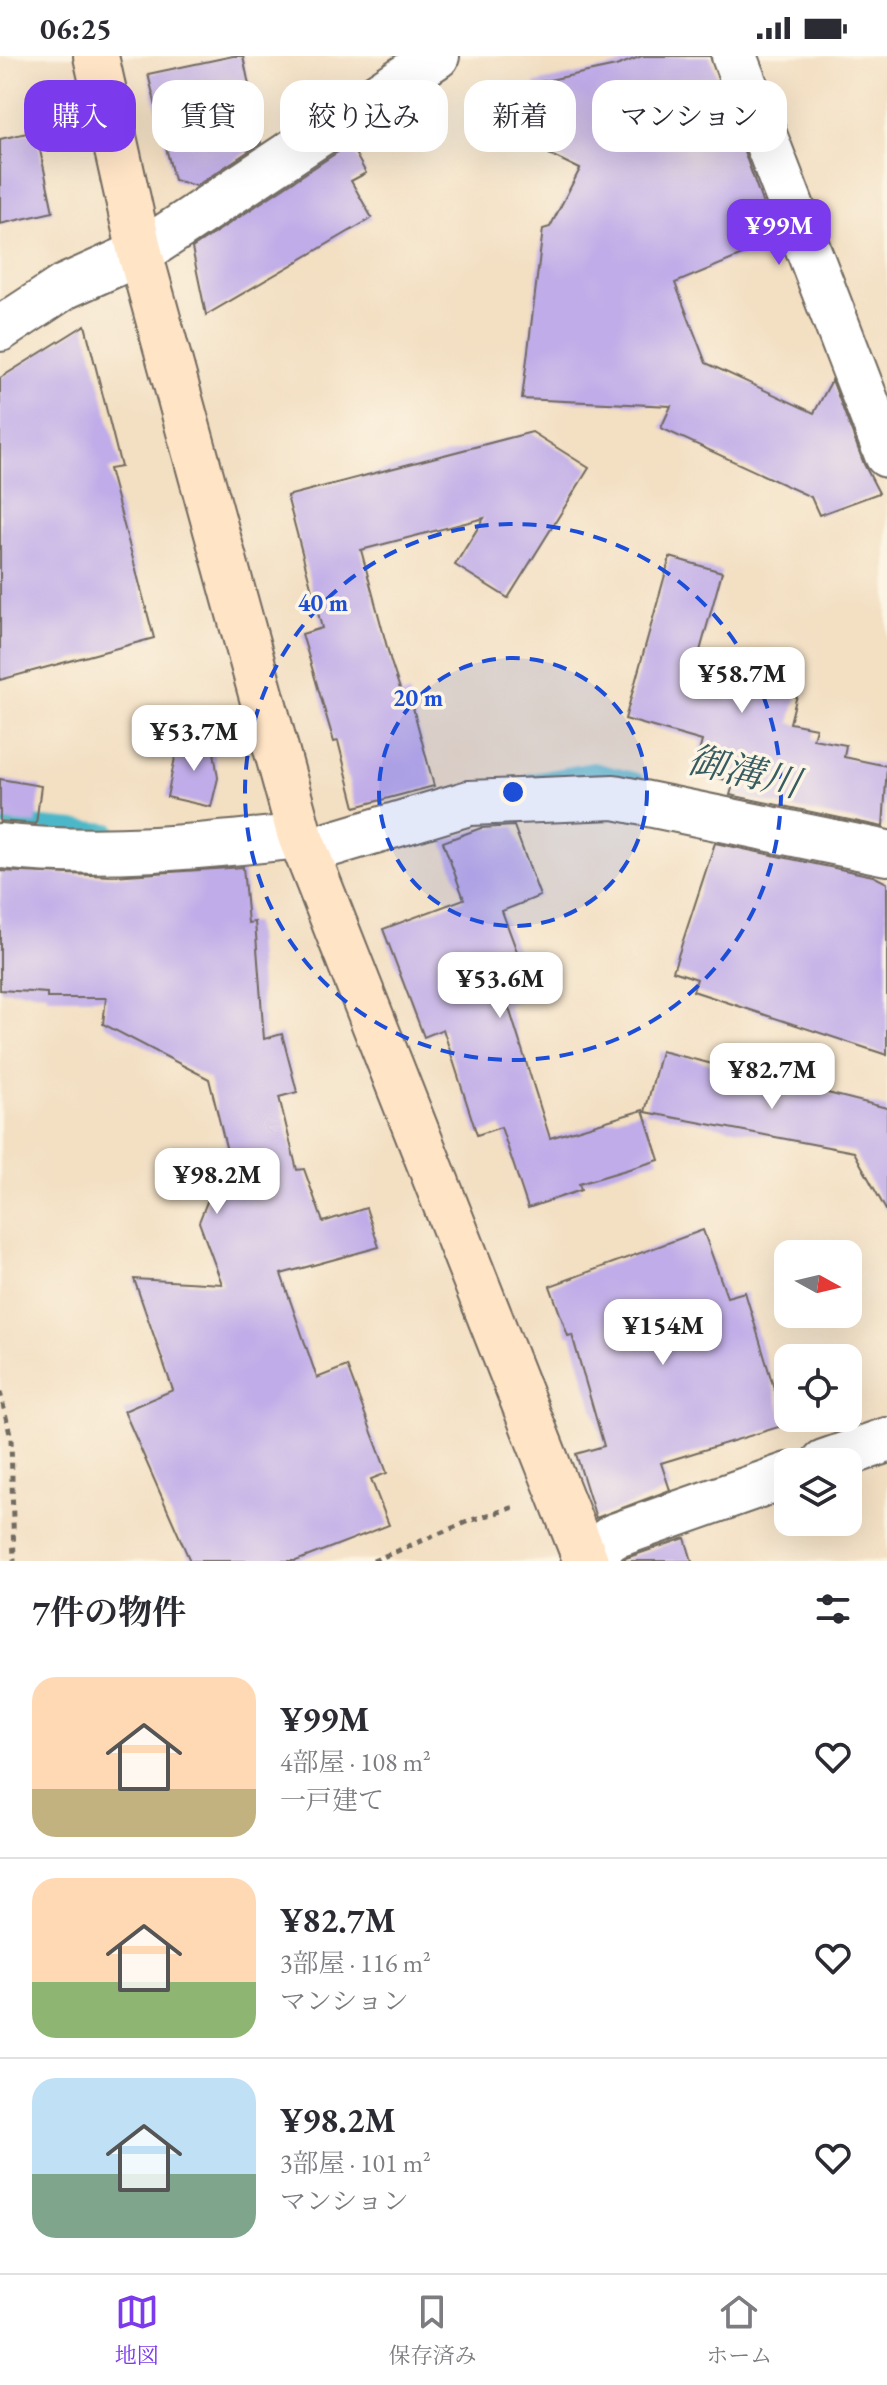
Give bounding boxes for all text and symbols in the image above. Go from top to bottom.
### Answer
text: 06:25 [40,9,112,48]
chip: 購入 [24,80,136,152]
chip: 賃貸 [152,80,264,152]
chip: 絞り込み [280,80,448,152]
chip: 新着 [464,80,576,152]
chip: マンション [592,80,787,152]
pin: ¥99M [732,199,826,267]
text: ¥99M [745,208,813,242]
text: 40 m [298,587,348,618]
pin: ¥58.7M [677,647,807,715]
text: ¥58.7M [698,656,786,690]
text: 20 m [393,682,443,713]
pin: ¥53.7M [129,705,259,773]
text: ¥53.7M [150,714,238,748]
water label: 御溝川 [683,734,809,809]
centre of rings [499,778,527,806]
pin: ¥53.6M [435,952,565,1020]
text: ¥53.6M [456,961,544,995]
pin: ¥82.7M [707,1043,837,1111]
text: ¥82.7M [728,1052,816,1086]
pin: ¥98.2M [152,1148,282,1216]
text: ¥98.2M [173,1157,261,1191]
north arrow [774,1240,862,1328]
map controls [774,1240,862,1536]
pin: ¥154M [607,1299,719,1367]
text: ¥154M [622,1308,704,1342]
button: locate [774,1344,862,1432]
button: layers [774,1448,862,1536]
icon: filters [811,1587,855,1631]
text: 7件の物件 [32,1590,186,1634]
text: ¥99M [280,1697,369,1741]
icon: home [96,1709,192,1805]
icon: heart [811,1735,855,1779]
text: 4部屋 · 108 m² [280,1745,431,1779]
text: 一戸建て [280,1783,384,1817]
text: ¥82.7M [280,1898,396,1942]
icon: home [96,1910,192,2006]
icon: heart [811,1936,855,1980]
text: 3部屋 · 116 m² [280,1946,431,1980]
text: マンション [280,1984,409,2018]
text: ¥98.2M [280,2098,396,2142]
icon: home [96,2110,192,2206]
icon: heart [811,2136,855,2180]
text: 3部屋 · 101 m² [280,2146,431,2180]
text: マンション [280,2184,409,2218]
tab: 地図 [115,2290,159,2370]
tab: 保存済み [388,2290,476,2370]
tab: ホーム [706,2290,772,2370]

